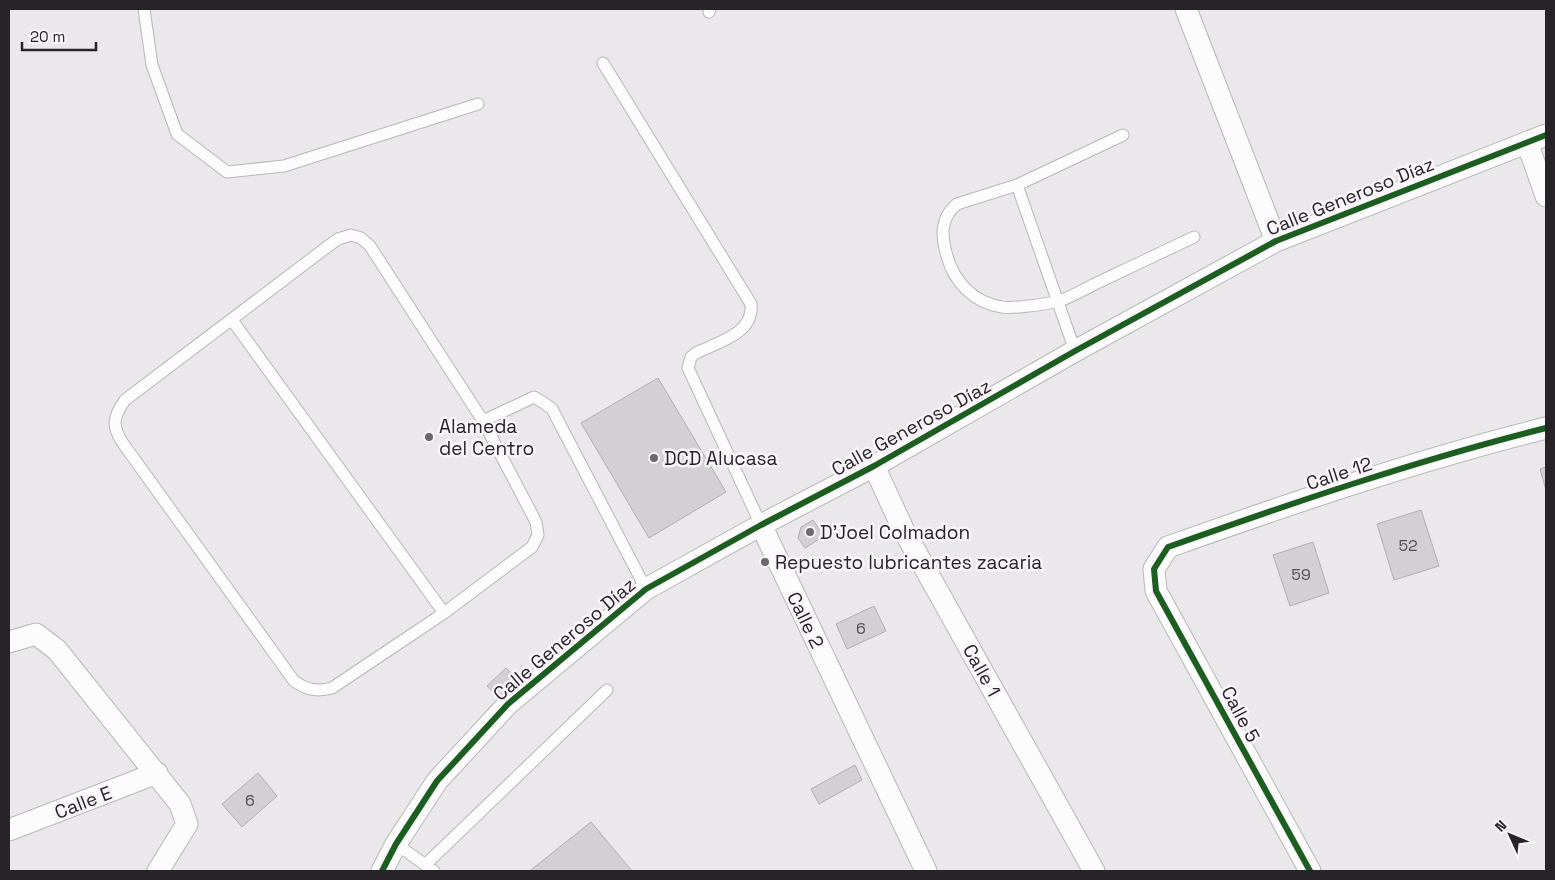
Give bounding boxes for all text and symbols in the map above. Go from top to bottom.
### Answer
scale bar [22,20,96,52]
text: 20 m [30,27,65,46]
street label: Calle Generoso Díaz [1263,151,1438,241]
street label: Calle Generoso Díaz [827,373,995,482]
place label: Alameda del Centro [439,414,534,461]
marker: Alameda del Centro [423,431,435,443]
place label: DCD Alucasa [664,446,777,471]
street label: Calle 12 [1303,451,1375,496]
marker: DCD Alucasa [648,452,660,464]
place label: D'Joel Colmadon [820,520,970,545]
marker: D'Joel Colmadon [804,526,816,538]
house number: 52 [1398,535,1418,556]
place label: Repuesto lubricantes zacaria [775,550,1042,575]
marker: Repuesto lubricantes zacaria [759,556,771,568]
house number: 59 [1291,564,1311,585]
street label: Calle Generoso Díaz [488,572,641,706]
street label: Calle 2 [781,588,830,653]
house number: 6 [856,618,866,639]
street label: Calle 1 [957,639,1006,701]
street label: Calle 5 [1215,682,1266,747]
street label: Calle E [51,780,115,825]
house number: 6 [245,790,255,811]
north arrow [1485,810,1535,860]
text: N [1491,816,1510,836]

